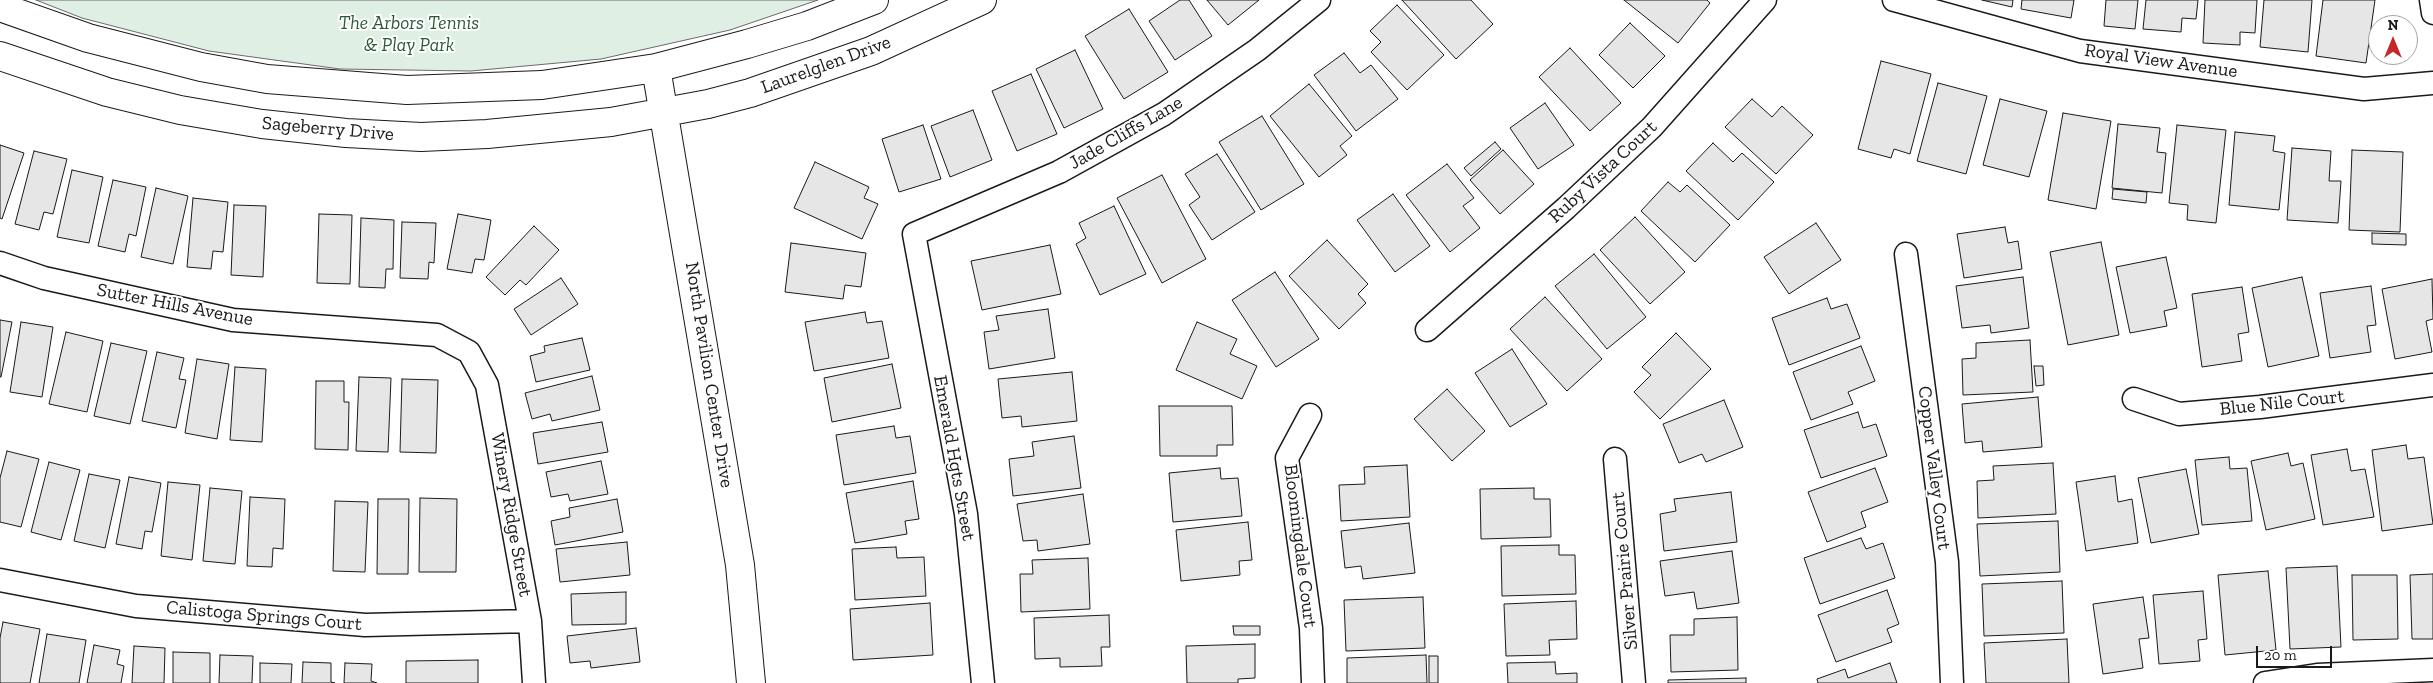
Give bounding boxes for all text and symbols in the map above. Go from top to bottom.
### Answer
park label: The Arbors Tennis & Play Park [339,13,479,57]
north arrow [2368,15,2418,65]
text: N [2388,17,2398,34]
street label: Laurelglen Drive [758,31,894,99]
street label: Royal View Avenue [2083,39,2239,83]
street label: Jade Cliffs Lane [1065,91,1187,175]
street label: Sageberry Drive [261,112,395,146]
street label: Ruby Vista Court [1544,116,1662,228]
street label: North Pavilion Center Drive [680,260,738,490]
street label: Sutter Hills Avenue [95,279,255,331]
street label: Emerald Hgts Street [928,374,980,542]
street label: Copper Valley Court [1913,385,1955,551]
street label: Blue Nile Court [2218,385,2346,421]
street label: Winery Ridge Street [485,431,537,599]
street label: Bloomingdale Court [1279,463,1321,629]
street label: Silver Prairie Court [1607,491,1643,651]
street label: Calistoga Springs Court [165,596,363,636]
scale bar [2258,636,2334,668]
text: 20 m [2264,646,2297,664]

